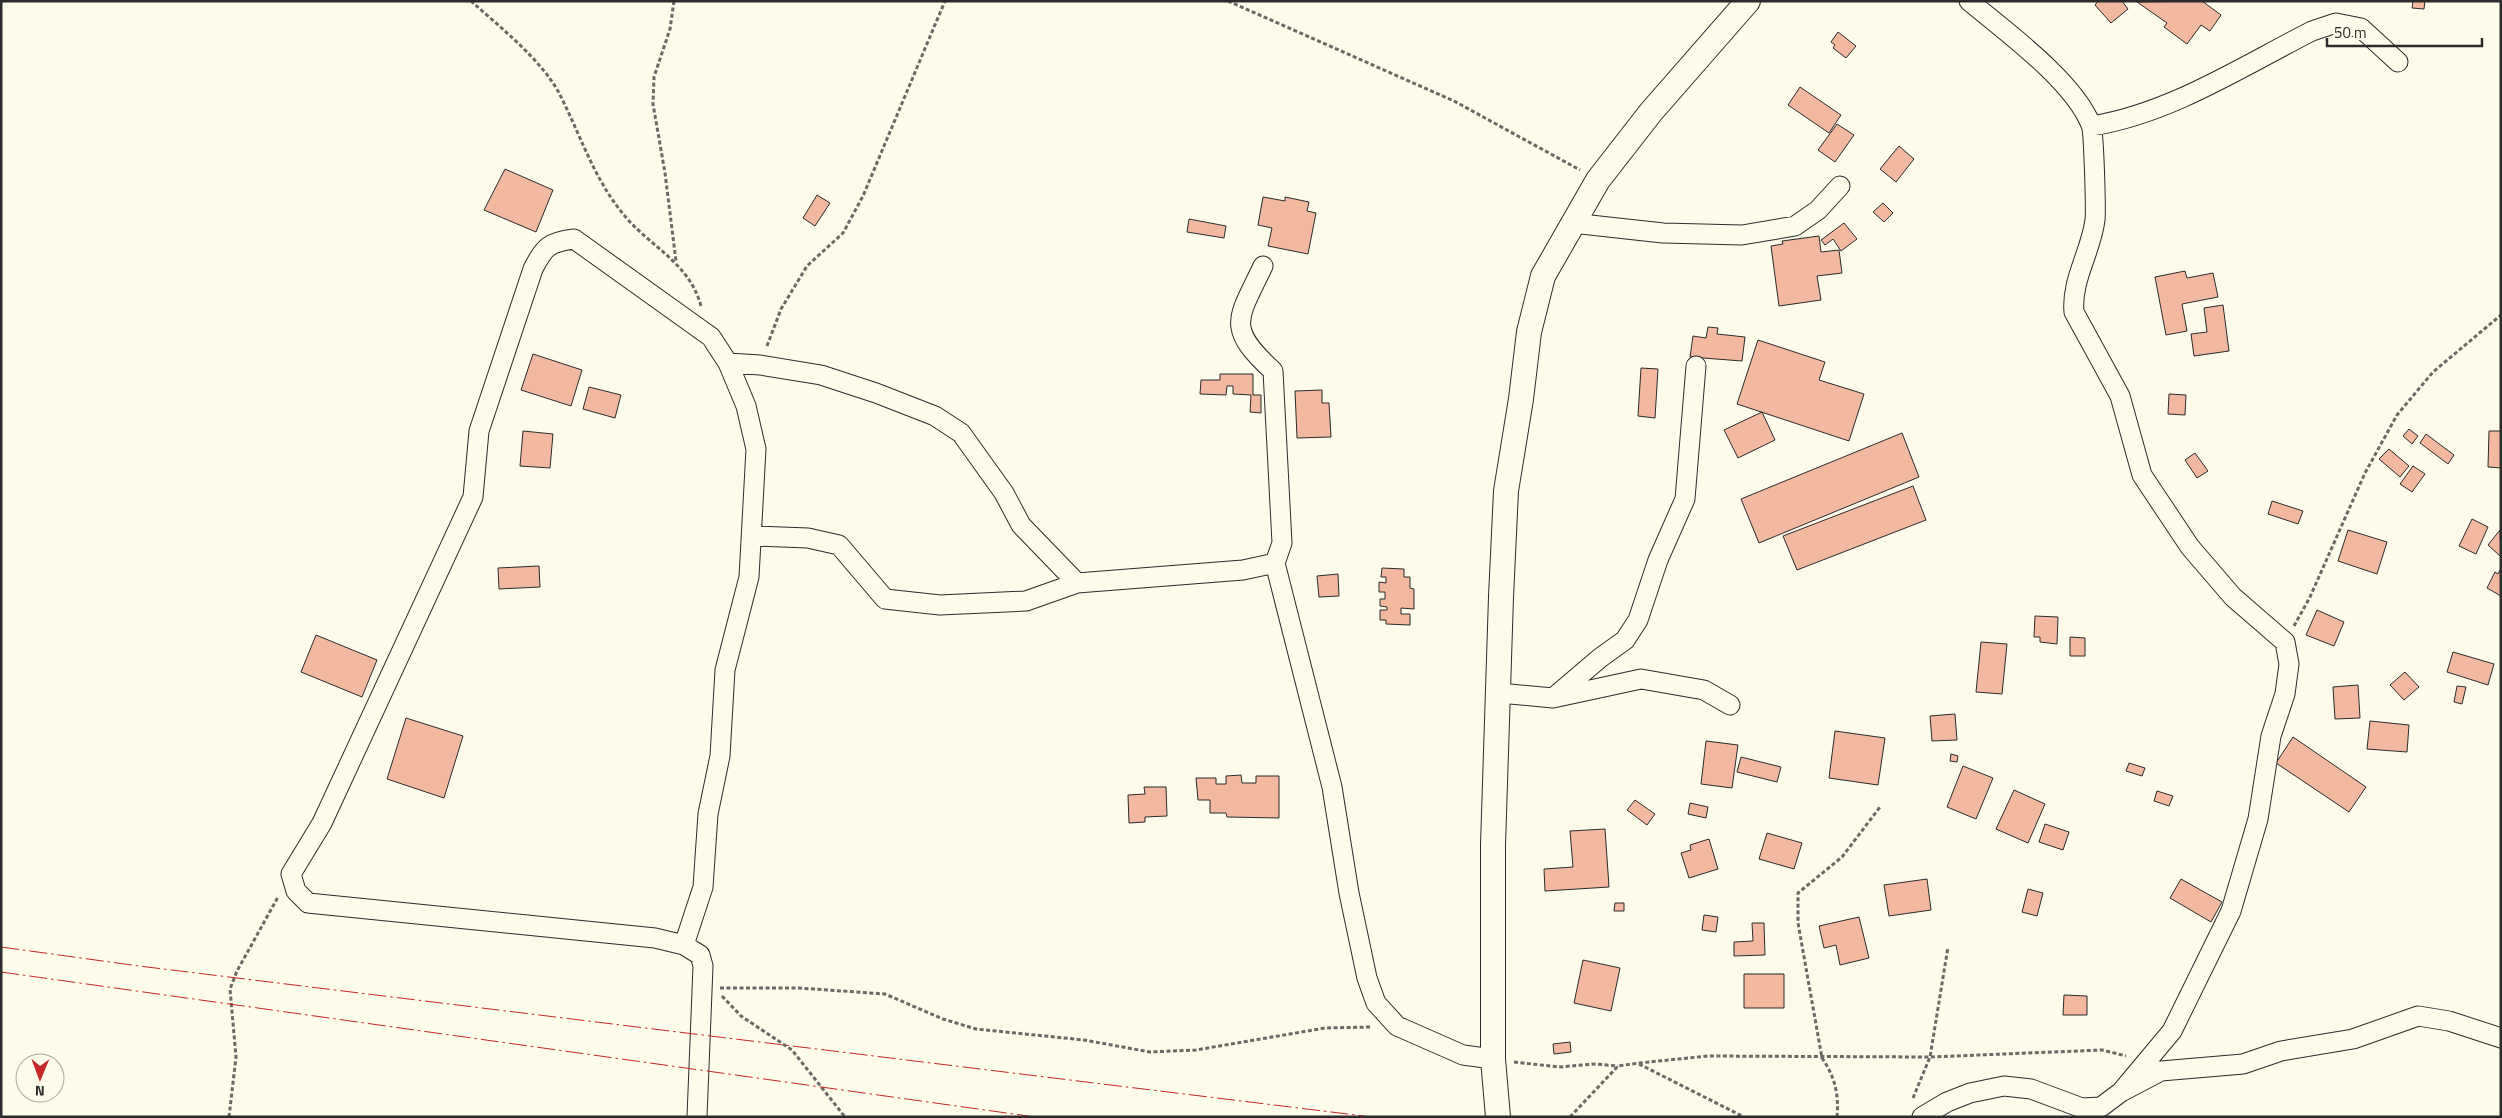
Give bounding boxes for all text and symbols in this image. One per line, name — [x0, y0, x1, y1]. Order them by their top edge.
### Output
scale bar — [2327, 15, 2482, 47]
text: 50 m — [2334, 21, 2367, 44]
north arrow — [15, 1053, 65, 1103]
text: N — [35, 1081, 45, 1102]

